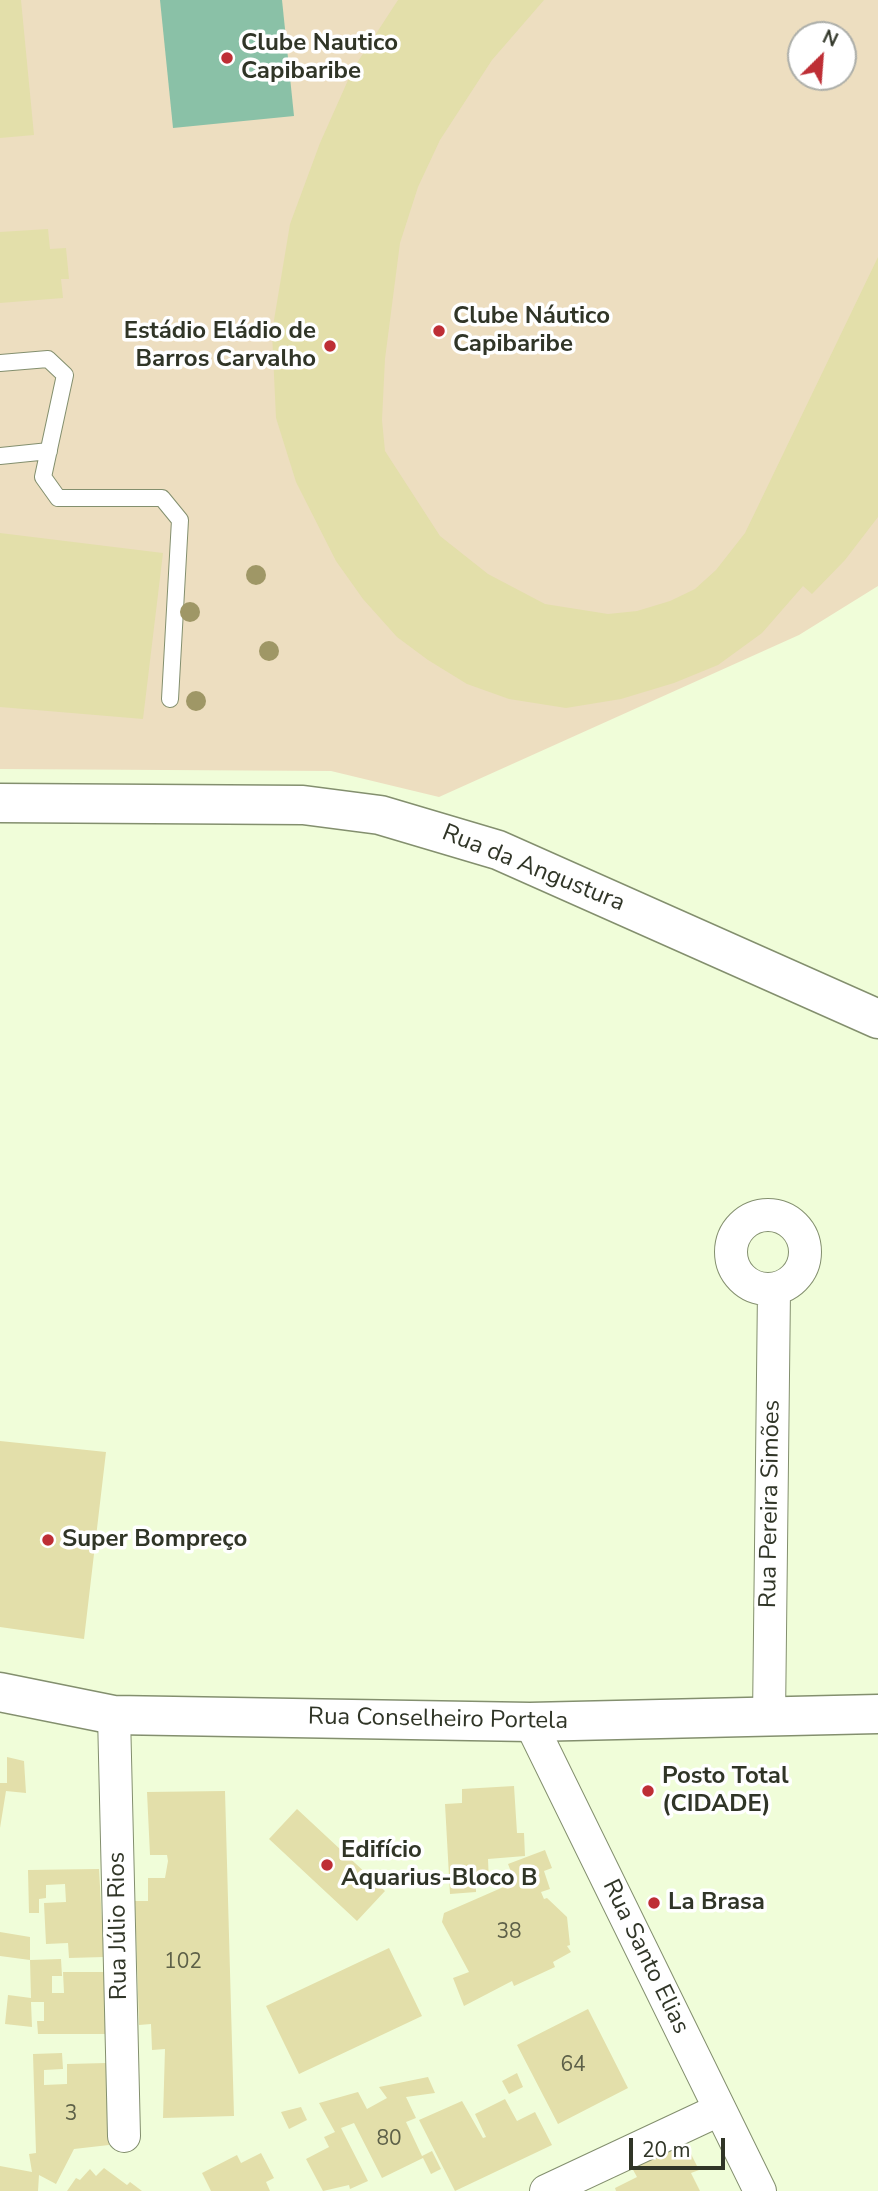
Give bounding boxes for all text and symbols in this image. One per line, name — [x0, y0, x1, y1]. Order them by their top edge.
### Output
north arrow — [787, 21, 857, 91]
text: N — [818, 24, 842, 54]
place label: Clube Nautico Capibaribe — [241, 30, 398, 86]
marker: Clube Nautico Capibaribe — [219, 50, 235, 66]
place label: Clube Náutico Capibaribe — [453, 303, 610, 359]
place label: Estádio Eládio de Barros Carvalho — [124, 318, 316, 374]
marker: Clube Náutico Capibaribe — [431, 323, 447, 339]
marker: Estádio Eládio de Barros Carvalho — [322, 338, 338, 354]
street label: Rua da Angustura — [437, 819, 629, 919]
street label: Rua Pereira Simões — [755, 1400, 787, 1608]
place label: Super Bompreço — [62, 1526, 247, 1554]
marker: Super Bompreço — [40, 1532, 56, 1548]
street label: Rua Conselheiro Portela — [308, 1703, 568, 1737]
place label: Posto Total (CIDADE) — [662, 1763, 789, 1819]
marker: Posto Total (CIDADE) — [640, 1783, 656, 1799]
place label: Edifício Aquarius-Bloco B — [341, 1837, 537, 1893]
street label: Rua Júlio Rios — [103, 1852, 135, 2000]
marker: Edifício Aquarius-Bloco B — [319, 1857, 335, 1873]
street label: Rua Santo Elias — [595, 1875, 695, 2039]
place label: La Brasa — [668, 1889, 765, 1917]
marker: La Brasa — [646, 1895, 662, 1911]
house number: 38 — [496, 1920, 522, 1946]
house number: 102 — [164, 1950, 202, 1976]
house number: 64 — [560, 2053, 586, 2079]
house number: 3 — [65, 2102, 77, 2128]
scale bar — [633, 2124, 729, 2168]
house number: 80 — [376, 2127, 402, 2153]
text: 20 m — [642, 2136, 691, 2164]

